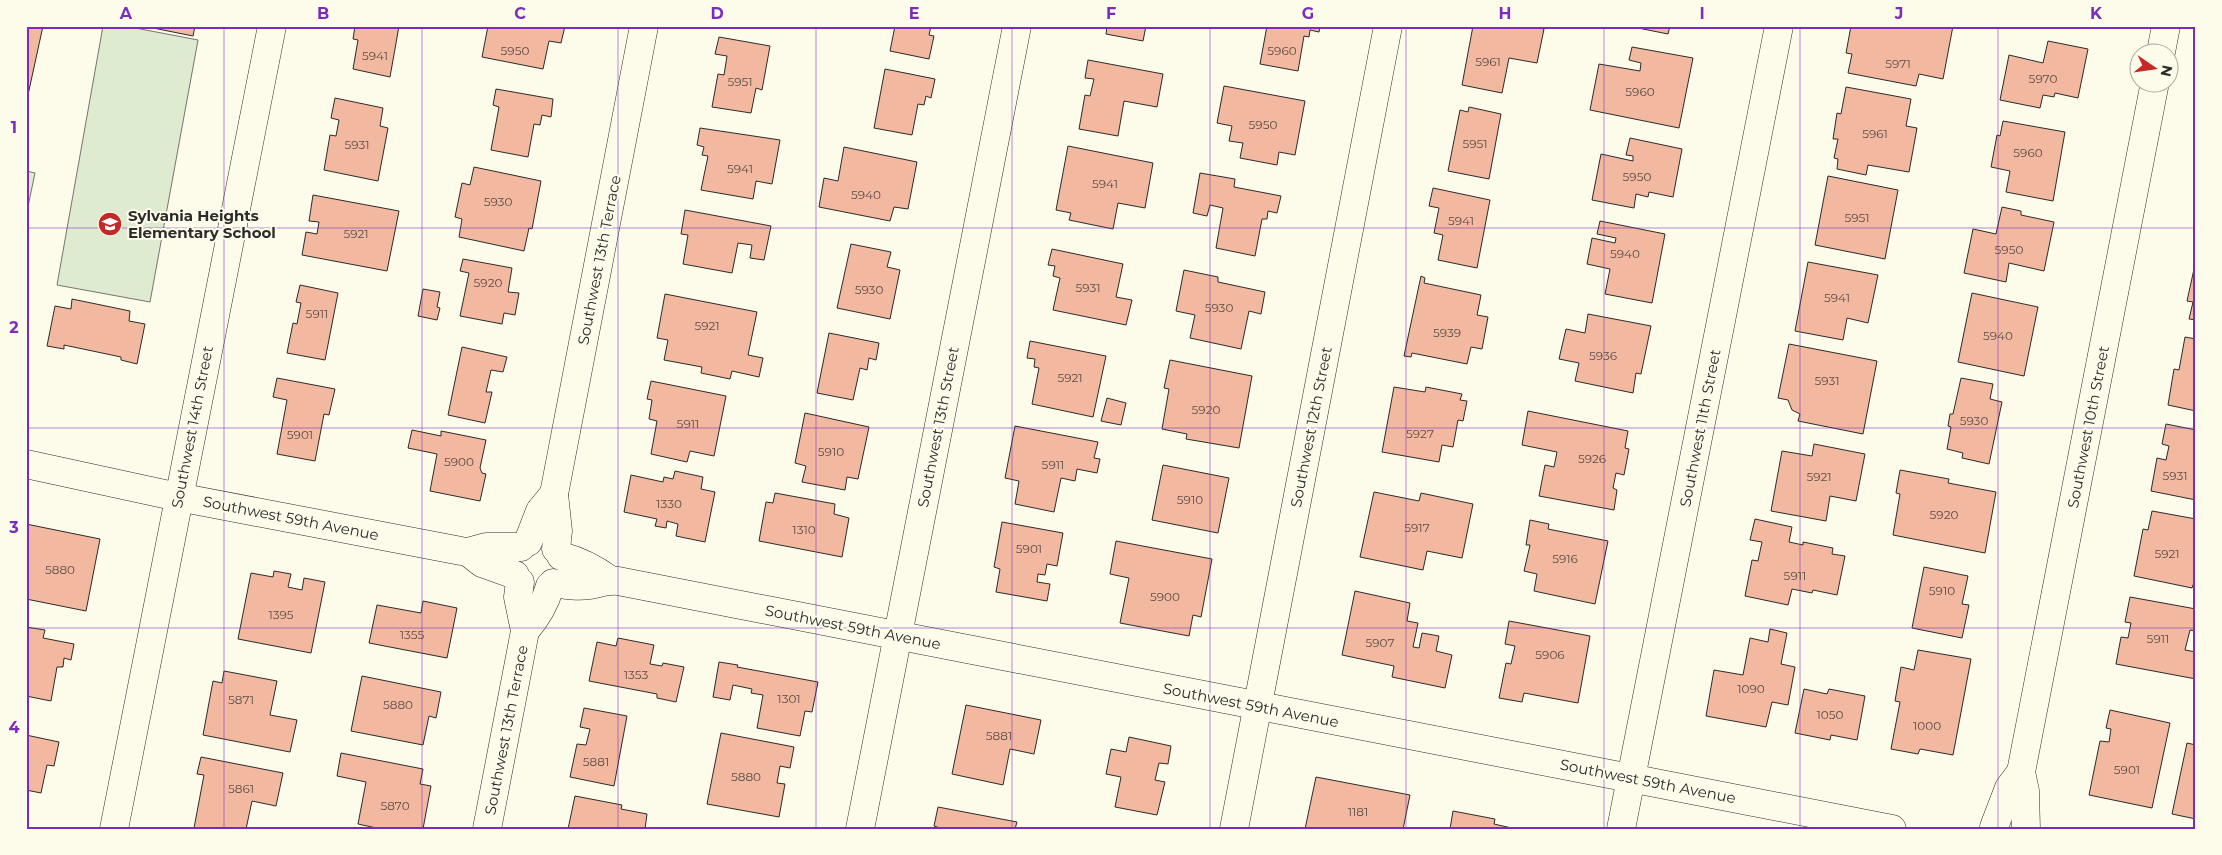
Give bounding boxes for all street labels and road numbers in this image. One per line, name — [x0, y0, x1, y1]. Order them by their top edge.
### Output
street label: Southwest 13th Terrace — [573, 173, 625, 347]
street label: Southwest 14th Street — [167, 344, 217, 510]
street label: Southwest 10th Street — [2063, 344, 2113, 510]
street label: Southwest 13th Street — [913, 345, 963, 509]
street label: Southwest 12th Street — [1286, 345, 1336, 509]
street label: Southwest 11th Street — [1675, 347, 1725, 509]
street label: Southwest 59th Avenue — [201, 492, 381, 544]
street label: Southwest 59th Avenue — [763, 601, 943, 653]
street label: Southwest 13th Terrace — [480, 643, 532, 817]
street label: Southwest 59th Avenue — [1161, 679, 1341, 731]
street label: Southwest 59th Avenue — [1558, 755, 1738, 807]

